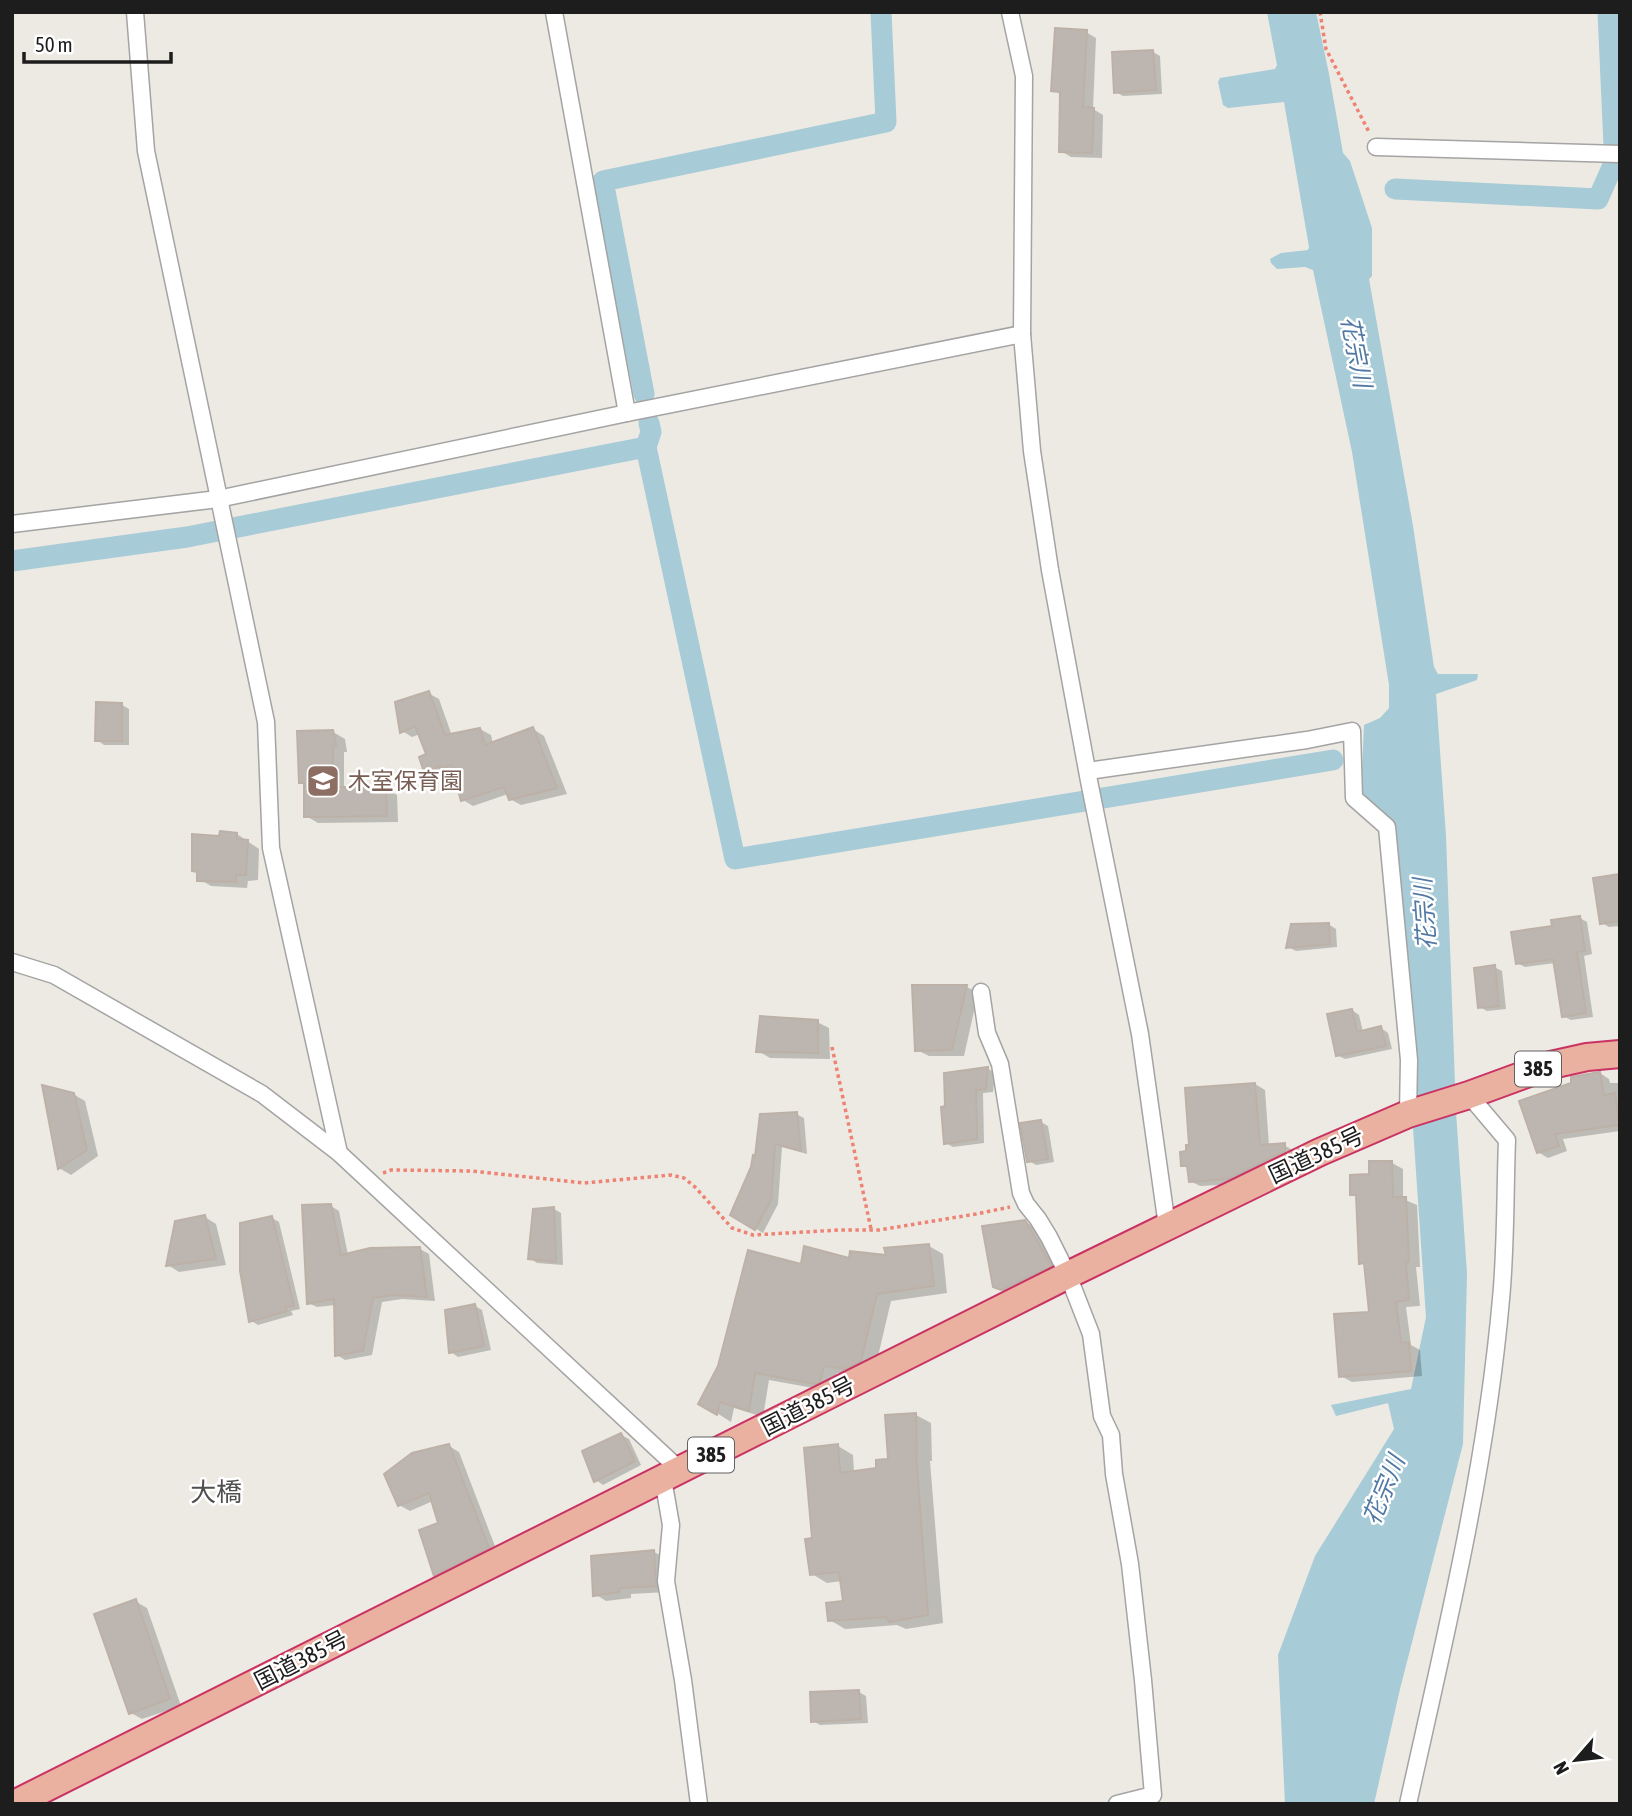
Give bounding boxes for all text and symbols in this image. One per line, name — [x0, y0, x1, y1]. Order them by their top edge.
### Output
scale bar — [24, 21, 172, 65]
text: 50 m — [35, 32, 73, 56]
water label: 花宗川 — [1336, 314, 1377, 393]
school or university icon: 木室保育園 — [304, 762, 342, 800]
place label: 木室保育園 — [348, 768, 463, 794]
water label: 花宗川 — [1408, 874, 1440, 951]
road number: 385 — [1515, 1052, 1561, 1086]
street label: 国道385号 — [1265, 1122, 1367, 1188]
street label: 国道385号 — [757, 1371, 859, 1441]
road number: 385 — [688, 1438, 734, 1472]
water label: 花宗川 — [1358, 1449, 1411, 1528]
district label: 大橋 — [190, 1477, 242, 1507]
street label: 国道385号 — [250, 1625, 352, 1695]
north arrow — [1541, 1725, 1611, 1795]
text: N — [1549, 1758, 1573, 1778]

